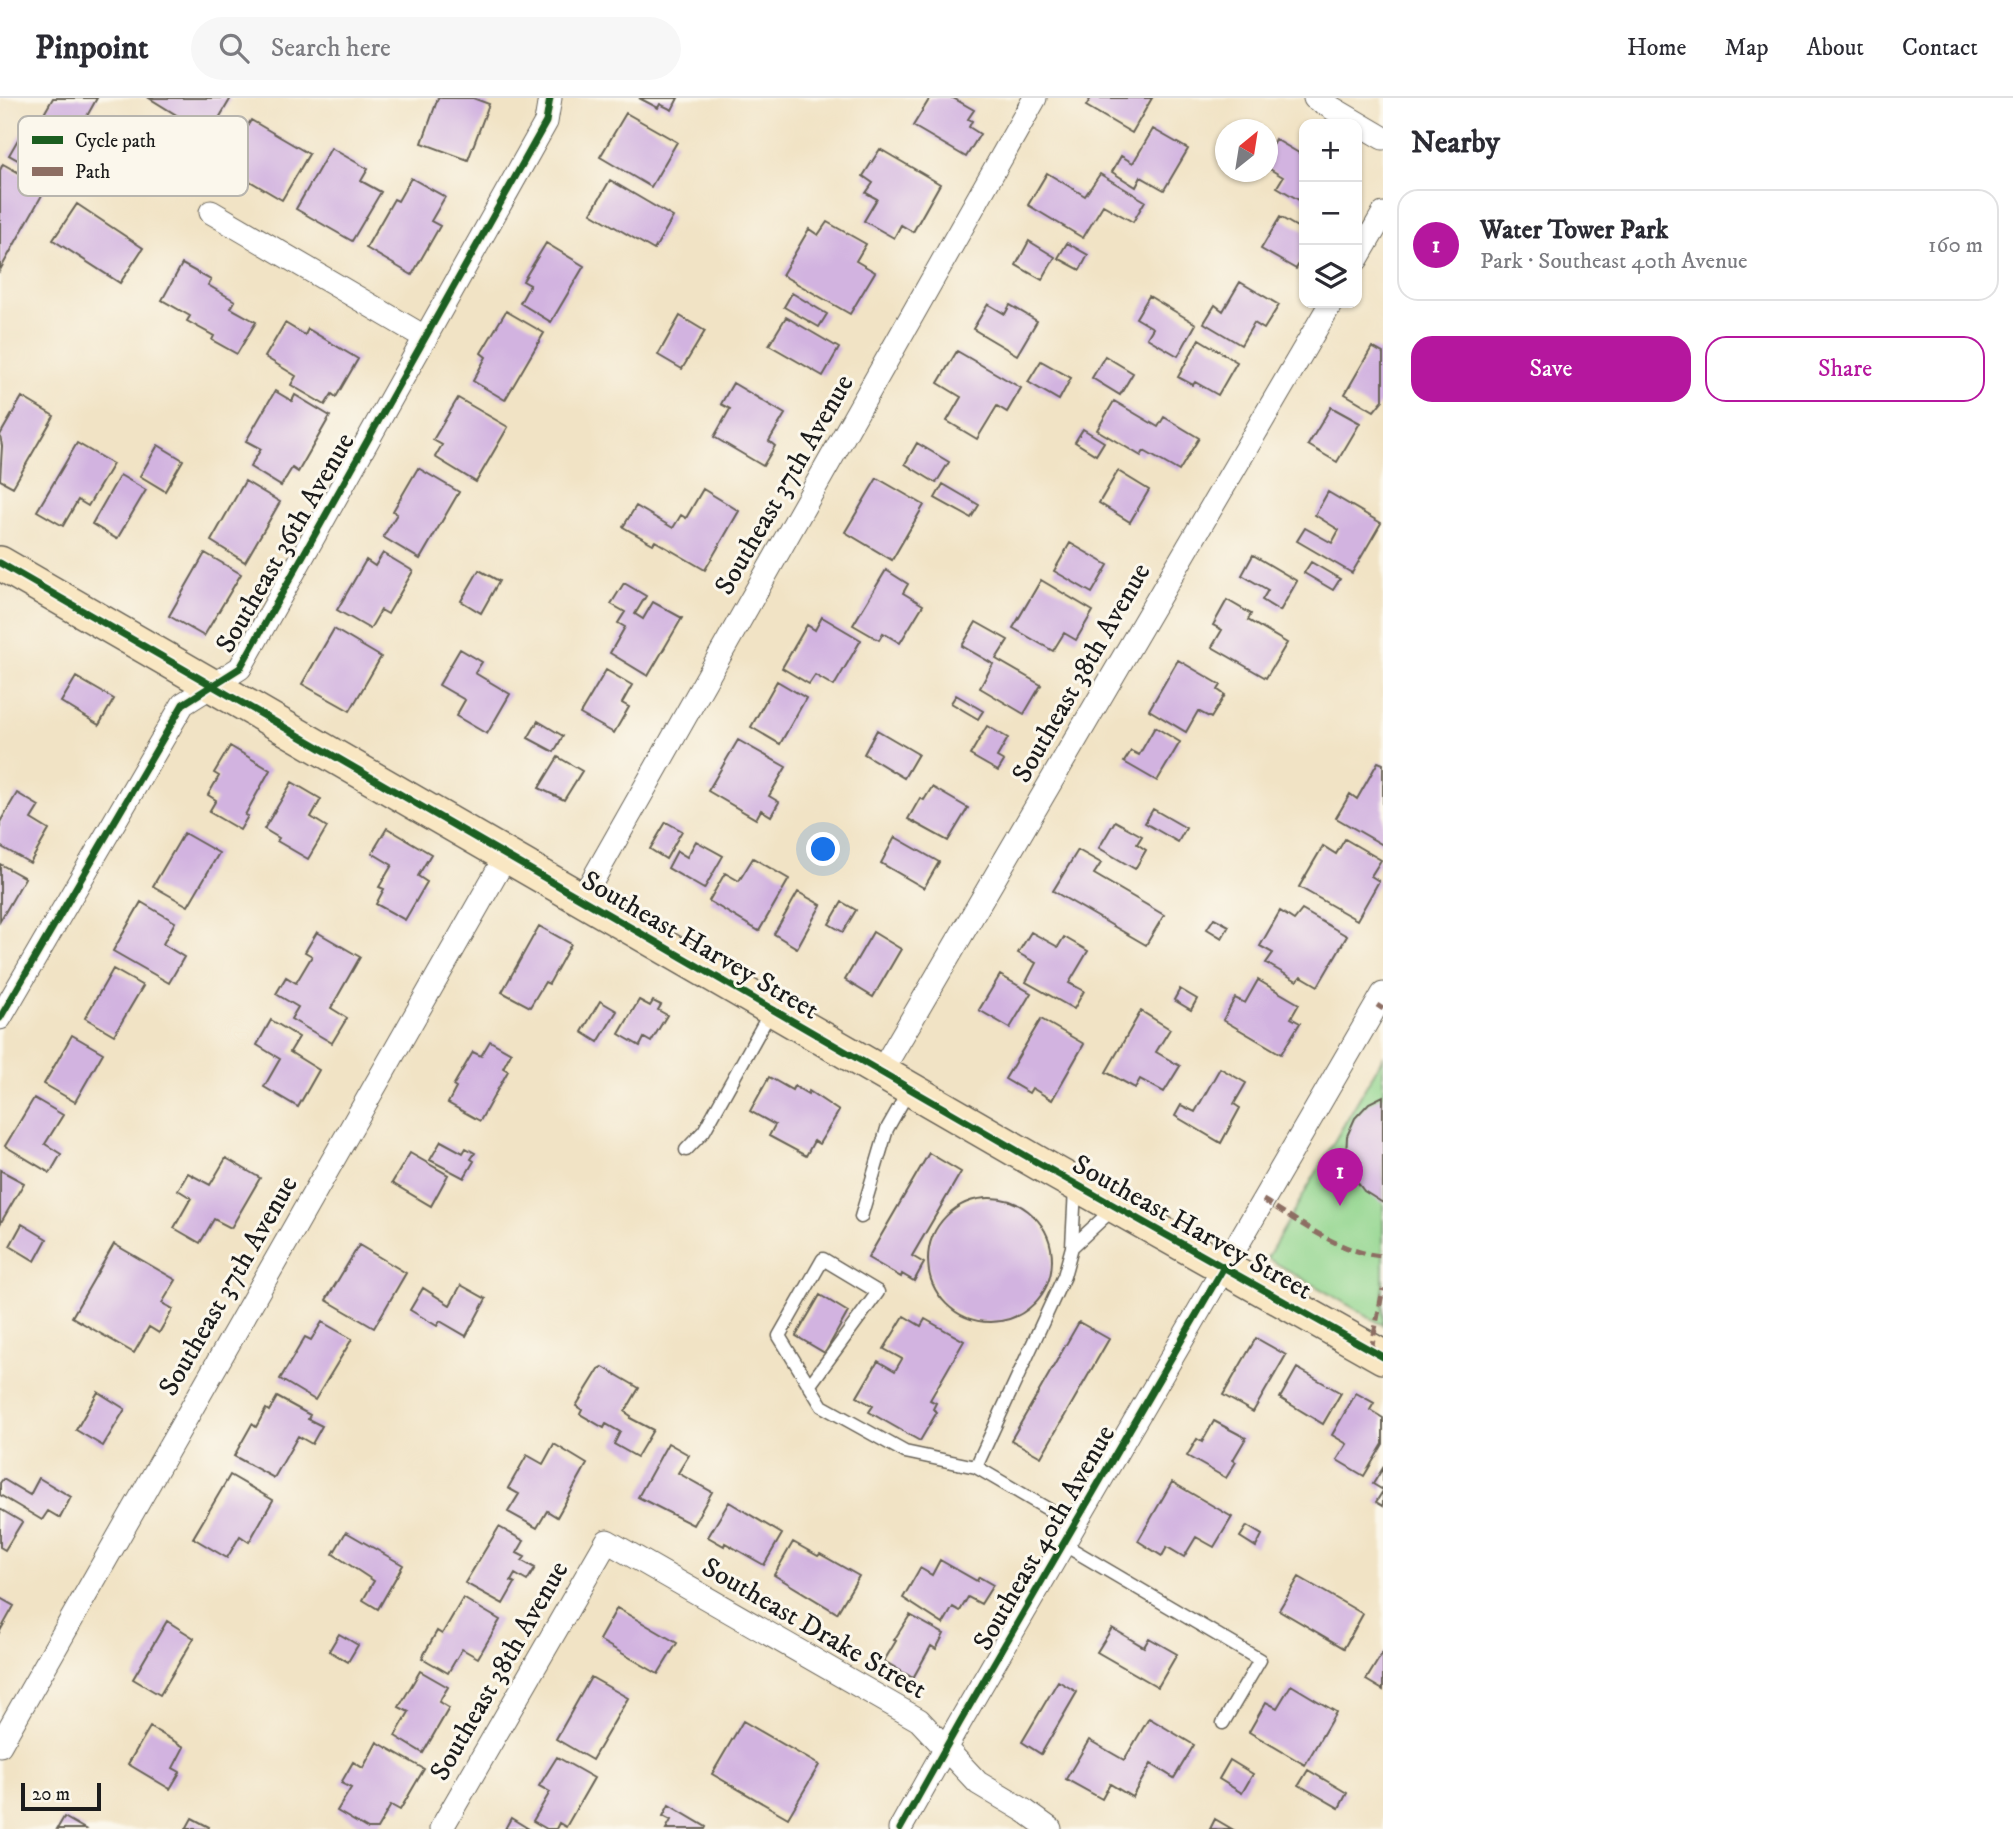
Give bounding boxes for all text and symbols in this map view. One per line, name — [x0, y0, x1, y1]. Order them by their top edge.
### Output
search box — [191, 17, 681, 80]
text: Pinpoint — [35, 28, 149, 69]
icon: search — [215, 29, 253, 67]
text: Search here — [271, 32, 391, 65]
text: Home — [1627, 33, 1686, 63]
text: Map — [1724, 33, 1769, 63]
text: About — [1807, 33, 1864, 63]
text: Contact — [1902, 33, 1978, 63]
legend — [18, 116, 248, 196]
north arrow — [1215, 119, 1278, 182]
map controls — [1299, 119, 1362, 308]
button: + — [1299, 119, 1362, 182]
text: Nearby — [1411, 125, 1500, 162]
text: Cycle path — [75, 130, 156, 153]
text: Path — [75, 161, 110, 184]
button: − — [1299, 182, 1362, 245]
text: Water Tower Park — [1480, 214, 1668, 247]
text: 1 — [1432, 231, 1440, 260]
text: 160 m — [1928, 231, 1983, 260]
button: layers — [1299, 245, 1362, 308]
text: Park · Southeast 40th Avenue — [1480, 247, 1748, 276]
button: Save — [1411, 336, 1691, 402]
button: Share — [1705, 336, 1985, 402]
street label: Southeast 37th Avenue — [707, 368, 862, 601]
street label: Southeast 36th Avenue — [208, 426, 363, 659]
street label: Southeast 38th Avenue — [1004, 557, 1158, 789]
your location — [806, 832, 840, 866]
street label: Southeast Harvey Street — [575, 863, 825, 1028]
street label: Southeast Harvey Street — [1066, 1147, 1318, 1308]
pin: 1 — [1317, 1148, 1363, 1206]
street label: Southeast 37th Avenue — [151, 1169, 306, 1402]
street label: Southeast 40th Avenue — [965, 1419, 1123, 1657]
street label: Southeast Drake Street — [696, 1550, 933, 1707]
street label: Southeast 38th Avenue — [422, 1555, 576, 1787]
scale bar — [21, 1780, 102, 1812]
text: 20 m — [32, 1783, 70, 1806]

